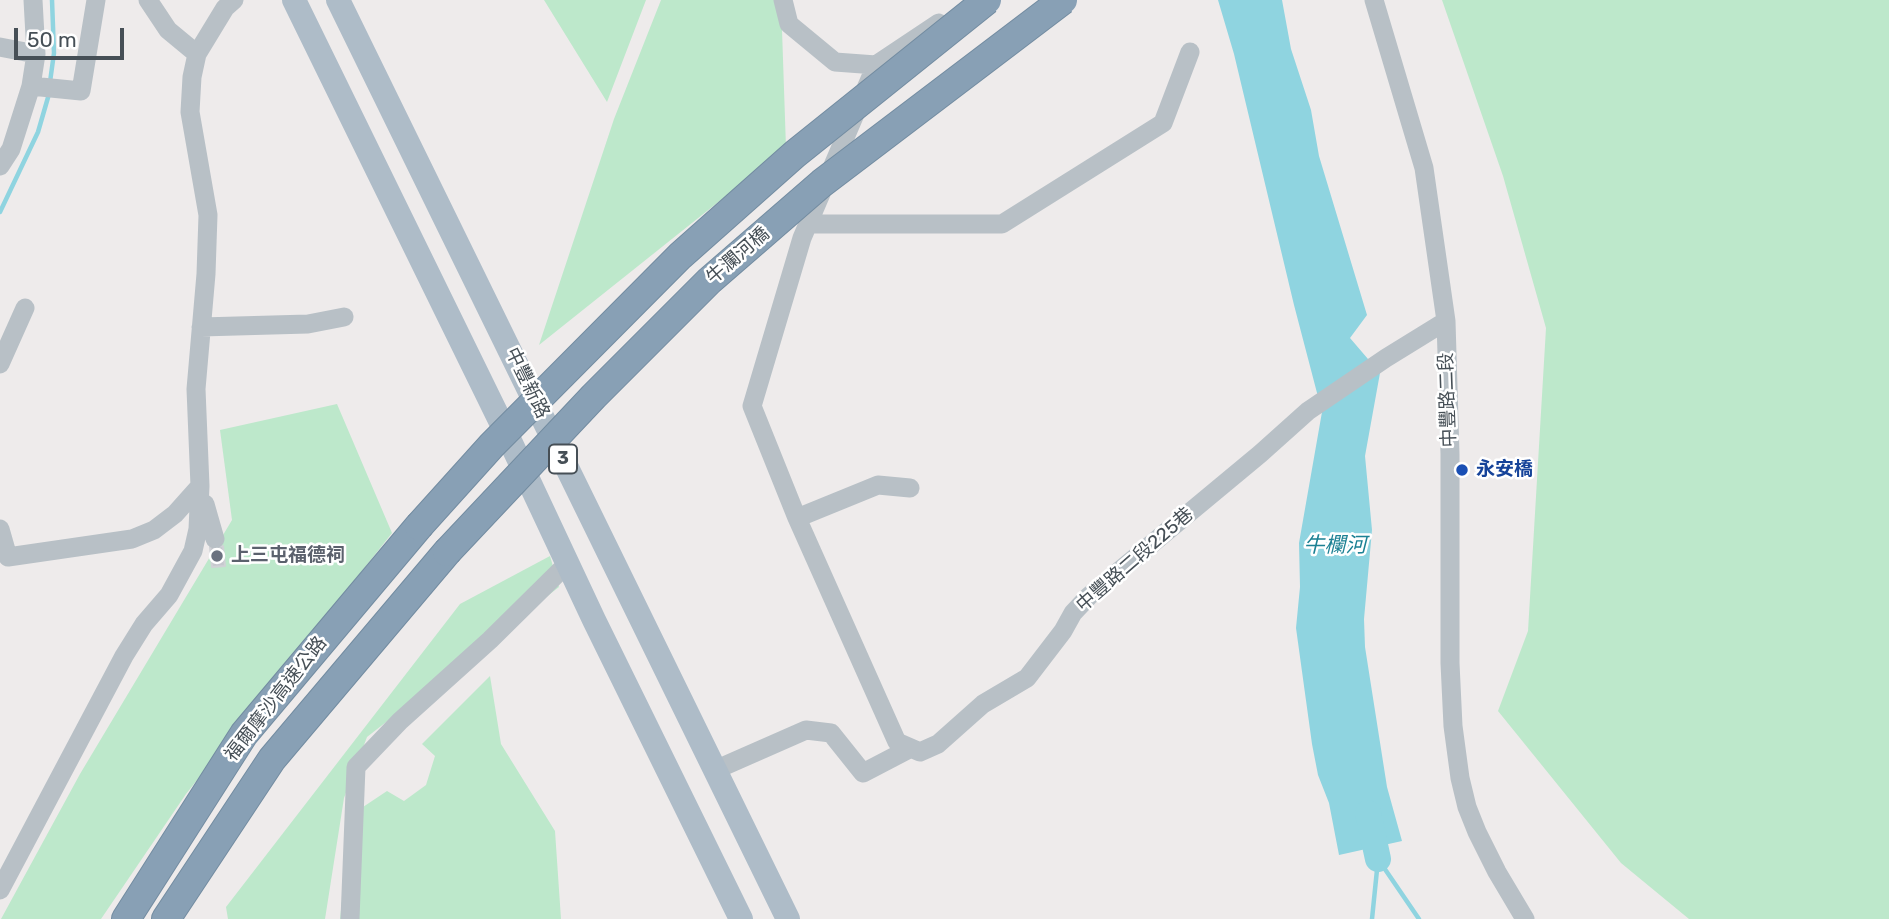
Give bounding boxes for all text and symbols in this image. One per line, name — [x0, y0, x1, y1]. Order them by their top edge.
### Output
scale bar — [18, 14, 128, 58]
text: 50 m — [27, 27, 77, 52]
street label: 牛瀾河橋 — [702, 222, 774, 290]
street label: 中豐新路 — [500, 344, 554, 422]
street label: 中豐路二段 — [1435, 352, 1461, 448]
road number: 3 — [549, 444, 577, 474]
place label: 永安橋 — [1476, 459, 1533, 481]
marker: 永安橋 — [1454, 462, 1470, 478]
street label: 中豐路二段225巷 — [1072, 503, 1198, 617]
water label: 牛欄河 — [1304, 533, 1366, 559]
place label: 上三屯福德祠 — [231, 545, 345, 567]
marker: 上三屯福德祠 — [209, 548, 225, 564]
street label: 福爾摩沙高速公路 — [220, 632, 332, 766]

